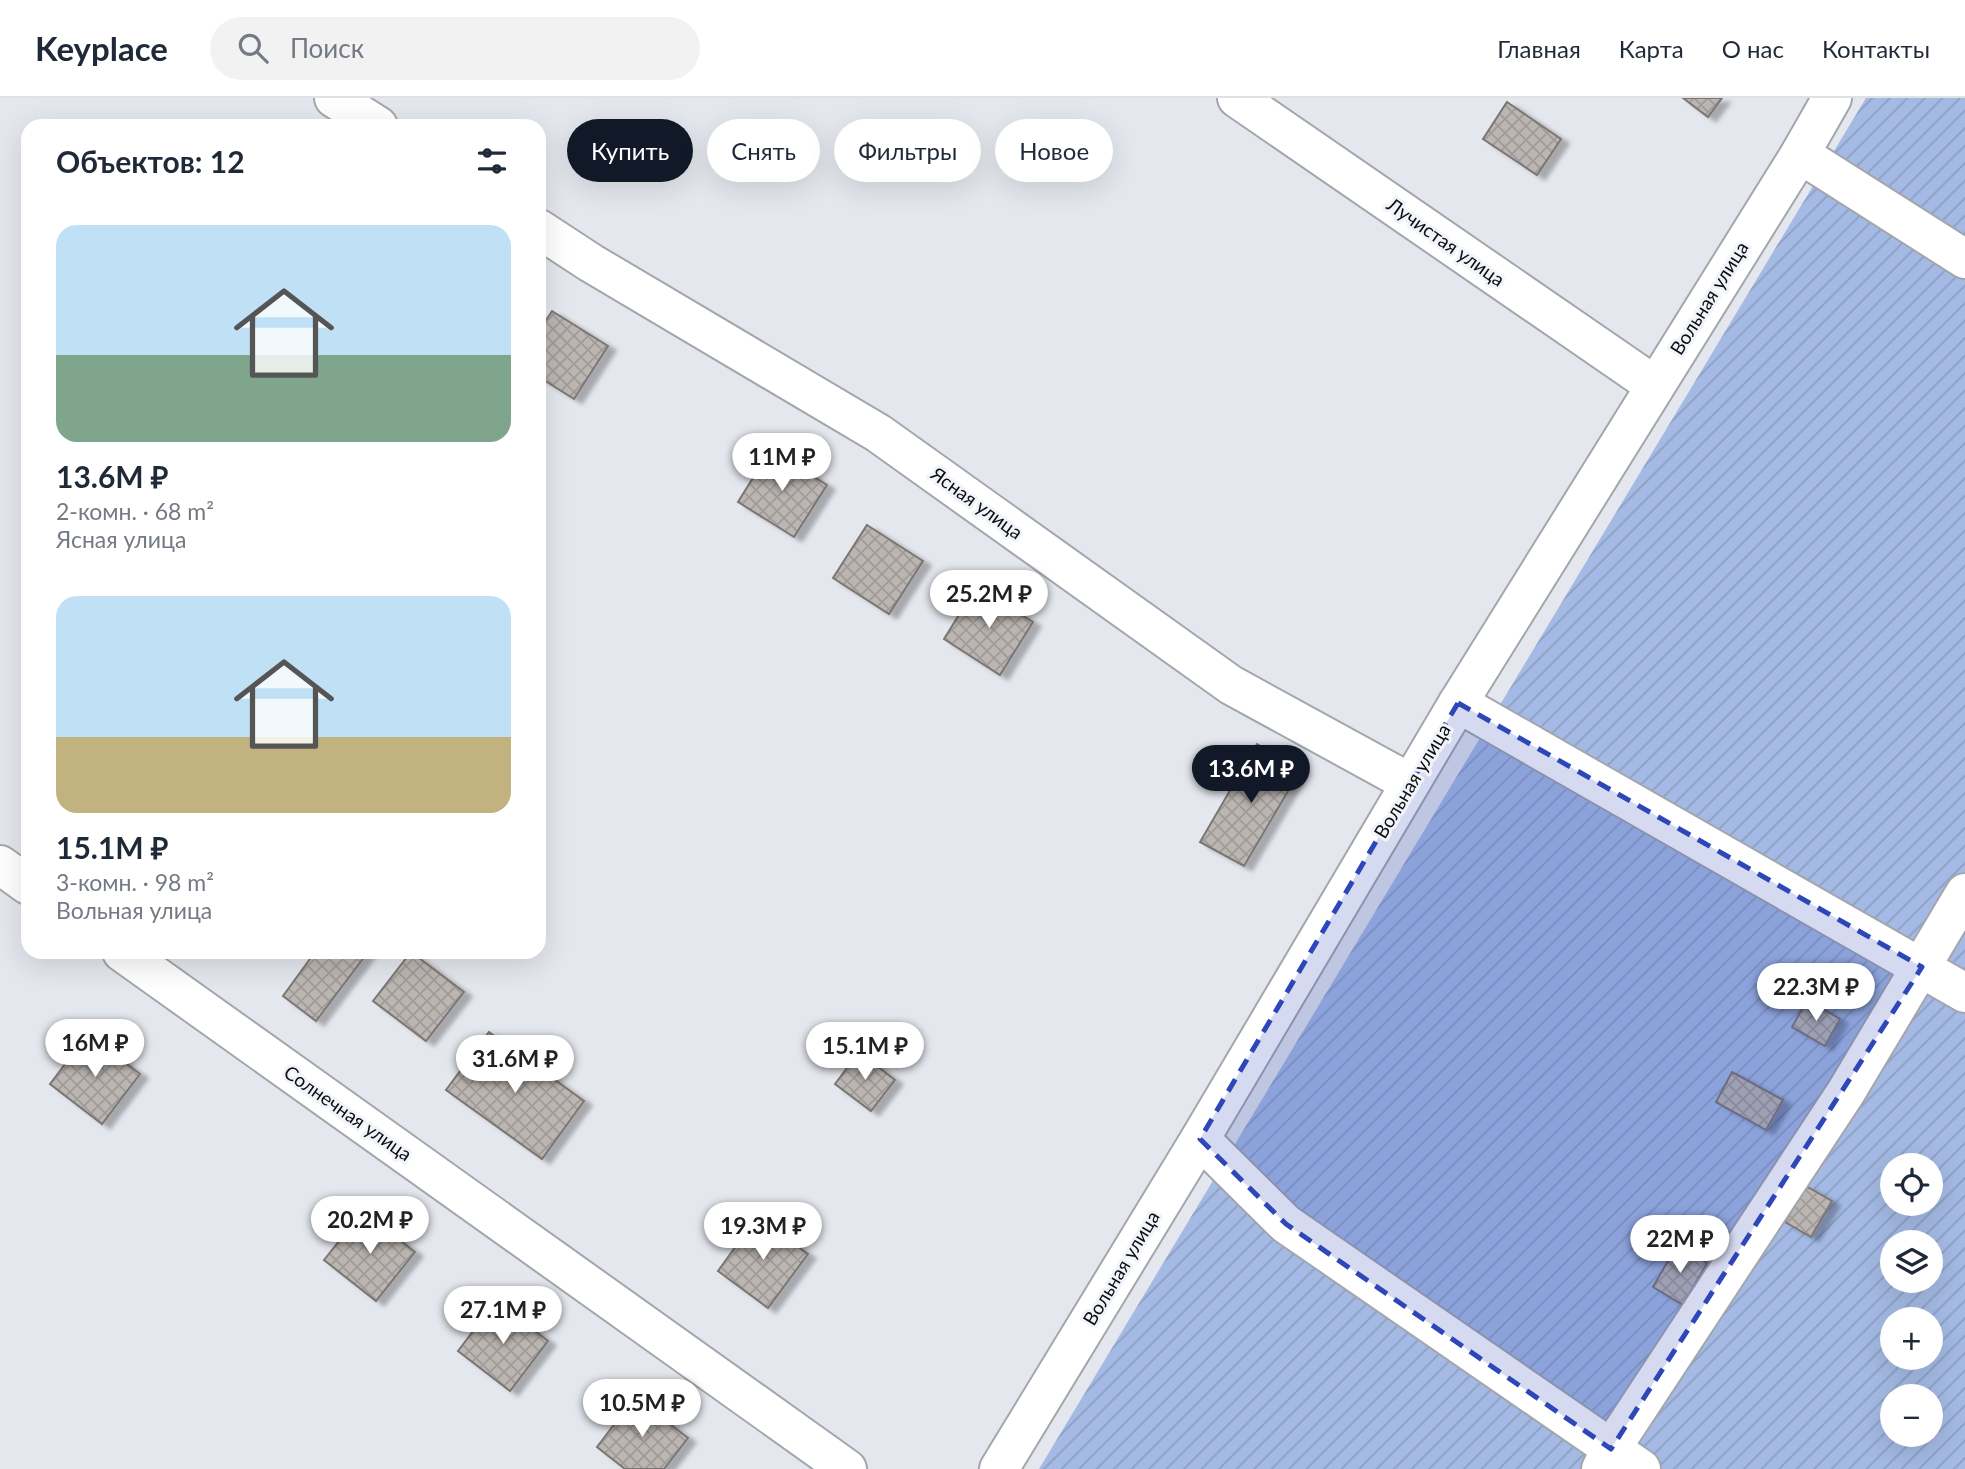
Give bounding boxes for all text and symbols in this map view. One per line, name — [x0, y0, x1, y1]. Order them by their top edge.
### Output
search box — [210, 17, 700, 80]
text: Keyplace — [35, 28, 168, 68]
icon: search — [234, 29, 272, 67]
text: Поиск — [290, 32, 364, 64]
text: Главная — [1497, 34, 1581, 63]
text: Карта — [1619, 34, 1684, 63]
text: О нас — [1722, 34, 1784, 63]
text: Контакты — [1822, 34, 1930, 63]
chip: Купить — [567, 119, 693, 182]
chip: Снять — [707, 119, 820, 182]
chip: Фильтры — [834, 119, 981, 182]
chip: Новое — [995, 119, 1113, 182]
icon: filters — [473, 142, 511, 180]
text: Объектов: 12 — [56, 143, 245, 179]
street label: Лучистая улица — [1382, 192, 1510, 291]
street label: Вольная улица — [1665, 237, 1753, 359]
icon: home — [221, 270, 347, 396]
pin: 11M ₽ — [733, 434, 831, 493]
text: 11M ₽ — [748, 442, 816, 470]
text: 13.6M ₽ — [56, 458, 168, 494]
street label: Ясная улица — [926, 461, 1028, 544]
text: 2-комн. · 68 m² — [56, 497, 214, 525]
text: Ясная улица — [56, 525, 186, 553]
pin: 25.2M ₽ — [924, 570, 1054, 630]
text: 25.2M ₽ — [946, 579, 1032, 607]
icon: home — [221, 641, 347, 767]
street label: Вольная улица — [1368, 719, 1455, 842]
pin: 13.6M ₽ — [1186, 746, 1316, 805]
text: 13.6M ₽ — [1208, 754, 1294, 782]
text: 15.1M ₽ — [56, 829, 168, 865]
text: 3-комн. · 98 m² — [56, 868, 214, 896]
text: Вольная улица — [56, 896, 212, 924]
pin: 22.3M ₽ — [1751, 964, 1881, 1023]
text: 22.3M ₽ — [1773, 972, 1859, 1000]
pin: 16M ₽ — [46, 1020, 144, 1079]
pin: 15.1M ₽ — [800, 1023, 930, 1082]
text: 16M ₽ — [61, 1028, 129, 1056]
text: 15.1M ₽ — [822, 1031, 908, 1059]
pin: 31.6M ₽ — [450, 1035, 580, 1095]
text: 31.6M ₽ — [472, 1044, 558, 1072]
street label: Солнечная улица — [280, 1060, 417, 1165]
map controls — [1880, 1153, 1943, 1447]
button: locate — [1880, 1153, 1943, 1216]
pin: 20.2M ₽ — [305, 1196, 435, 1256]
pin: 19.3M ₽ — [698, 1202, 828, 1262]
text: 20.2M ₽ — [327, 1205, 413, 1233]
street label: Вольная улица — [1077, 1206, 1164, 1329]
text: 19.3M ₽ — [720, 1211, 806, 1239]
pin: 22M ₽ — [1631, 1216, 1729, 1275]
text: 22M ₽ — [1646, 1224, 1714, 1252]
button: layers — [1880, 1230, 1943, 1293]
pin: 27.1M ₽ — [438, 1286, 568, 1346]
text: 27.1M ₽ — [460, 1295, 546, 1323]
button: + — [1880, 1307, 1943, 1370]
pin: 10.5M ₽ — [577, 1380, 707, 1439]
button: − — [1880, 1384, 1943, 1447]
text: 10.5M ₽ — [599, 1388, 685, 1416]

